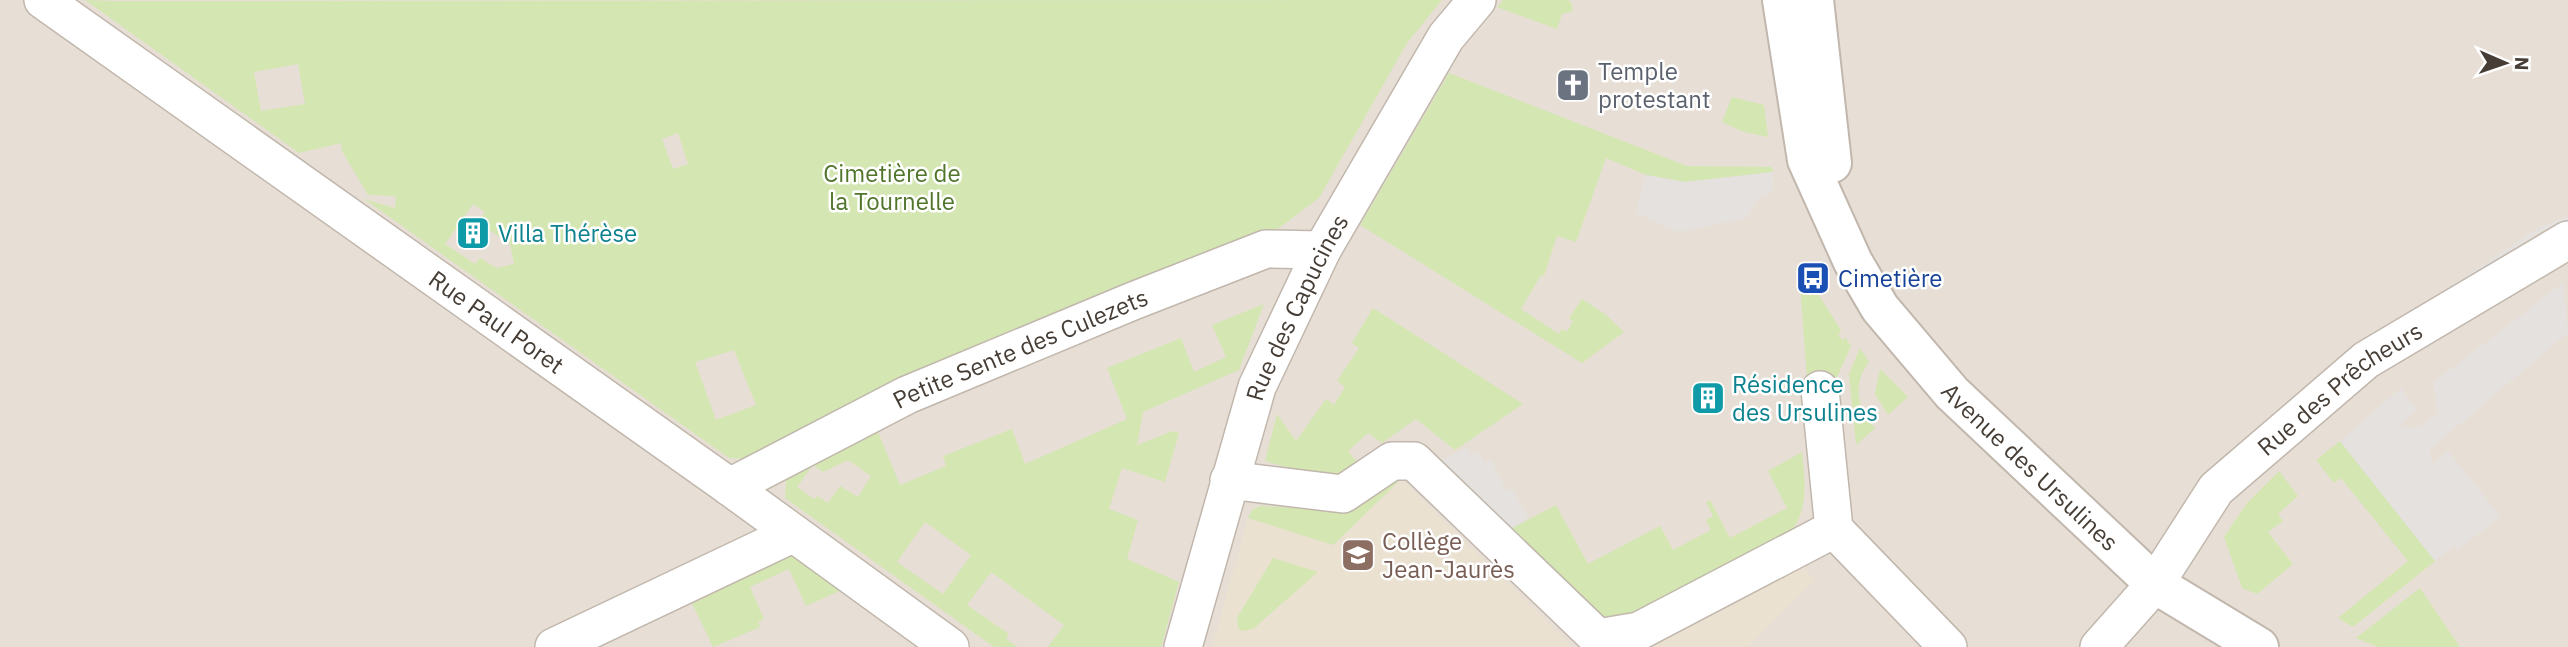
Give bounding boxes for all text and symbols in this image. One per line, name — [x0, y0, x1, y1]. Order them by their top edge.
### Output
north arrow — [2470, 28, 2540, 98]
place label: Temple protestant — [1598, 55, 1710, 115]
text: N — [2510, 56, 2534, 71]
church icon: Temple protestant — [1554, 66, 1592, 104]
park label: Cimetière de la Tournelle — [823, 157, 961, 217]
street label: Rue des Capucines — [1238, 208, 1356, 404]
building icon: Villa Thérèse — [454, 214, 492, 252]
place label: Villa Thérèse — [498, 217, 637, 249]
bus stop icon: Cimetière — [1794, 259, 1832, 297]
place label: Cimetière — [1838, 262, 1943, 294]
street label: Rue Paul Poret — [423, 263, 571, 380]
street label: Petite Sente des Culezets — [887, 281, 1152, 416]
street label: Rue des Prêcheurs — [2250, 314, 2428, 463]
place label: Résidence des Ursulines — [1732, 368, 1878, 428]
street label: Avenue des Ursulines — [1934, 376, 2126, 558]
building icon: Résidence des Ursulines — [1689, 379, 1727, 417]
place label: Collège Jean-Jaurès — [1382, 525, 1515, 585]
school or university icon: Collège Jean-Jaurès — [1339, 536, 1377, 574]

